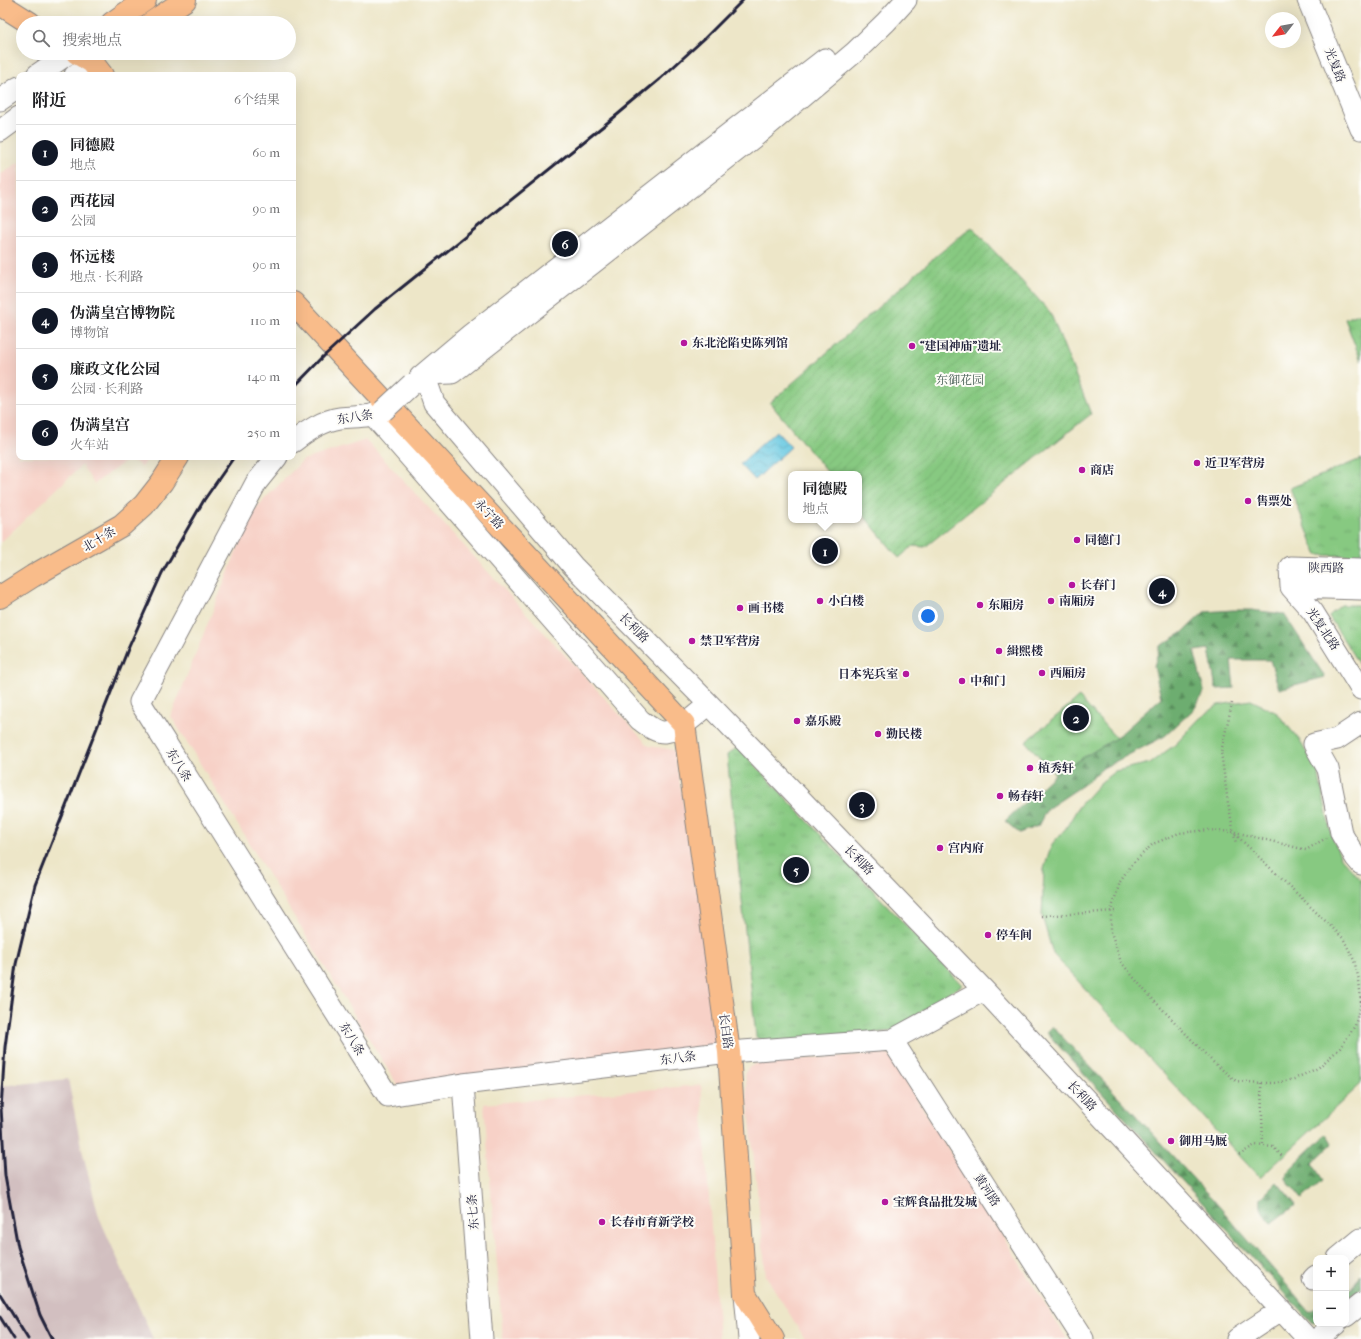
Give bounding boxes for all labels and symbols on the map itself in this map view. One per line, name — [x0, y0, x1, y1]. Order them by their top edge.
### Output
north arrow — [1265, 12, 1301, 48]
street label: 光复路 — [1322, 46, 1348, 84]
pin: 6 — [552, 229, 578, 259]
place label: 东北沦陷史陈列馆 — [692, 336, 788, 350]
marker: 东北沦陷史陈列馆 — [679, 338, 689, 348]
place label: “建国神庙”遗址 — [920, 339, 1001, 353]
marker: “建国神庙”遗址 — [907, 341, 917, 351]
park label: 东御花园 — [936, 373, 984, 387]
street label: 东八条 — [336, 407, 374, 427]
place label: 近卫军营房 — [1205, 456, 1265, 470]
marker: 近卫军营房 — [1192, 458, 1202, 468]
place label: 商店 — [1090, 463, 1114, 477]
marker: 商店 — [1077, 465, 1087, 475]
place label: 售票处 — [1256, 494, 1292, 508]
street label: 永宁路 — [472, 496, 506, 532]
marker: 售票处 — [1243, 496, 1253, 506]
street label: 北十条 — [80, 524, 118, 554]
place label: 同德门 — [1085, 533, 1121, 547]
marker: 同德门 — [1072, 535, 1082, 545]
pin: 1 — [812, 536, 838, 566]
street label: 陕西路 — [1308, 561, 1344, 575]
pin: 4 — [1149, 576, 1175, 606]
place label: 长春门 — [1080, 578, 1116, 592]
marker: 长春门 — [1067, 580, 1077, 590]
place label: 小白楼 — [828, 594, 864, 608]
place label: 南厢房 — [1059, 594, 1095, 608]
marker: 小白楼 — [815, 596, 825, 606]
marker: 南厢房 — [1046, 596, 1056, 606]
place label: 东厢房 — [988, 598, 1024, 612]
marker: 东厢房 — [975, 600, 985, 610]
place label: 画书楼 — [748, 601, 784, 615]
marker: 画书楼 — [735, 603, 745, 613]
street label: 光复北路 — [1304, 605, 1342, 653]
your location — [918, 606, 938, 626]
street label: 长利路 — [616, 610, 652, 646]
place label: 禁卫军营房 — [700, 634, 760, 648]
marker: 禁卫军营房 — [687, 636, 697, 646]
place label: 緝熙楼 — [1007, 644, 1043, 658]
marker: 緝熙楼 — [994, 646, 1004, 656]
place label: 西厢房 — [1050, 666, 1086, 680]
place label: 日本宪兵室 — [838, 667, 898, 681]
marker: 西厢房 — [1037, 668, 1047, 678]
marker: 日本宪兵室 — [901, 669, 911, 679]
place label: 中和门 — [970, 674, 1006, 688]
marker: 中和门 — [957, 676, 967, 686]
pin: 2 — [1063, 703, 1089, 733]
place label: 嘉乐殿 — [805, 714, 842, 728]
marker: 嘉乐殿 — [792, 716, 802, 726]
place label: 勤民楼 — [886, 727, 922, 741]
marker: 勤民楼 — [873, 729, 883, 739]
street label: 东八条 — [164, 746, 194, 784]
place label: 植秀轩 — [1038, 761, 1074, 775]
marker: 植秀轩 — [1025, 763, 1035, 773]
place label: 畅春轩 — [1008, 789, 1044, 803]
pin: 3 — [849, 790, 875, 820]
marker: 畅春轩 — [995, 791, 1005, 801]
place label: 宫内府 — [948, 841, 984, 855]
street label: 长利路 — [841, 842, 877, 878]
marker: 宫内府 — [935, 843, 945, 853]
pin: 5 — [783, 855, 809, 885]
place label: 停车间 — [996, 928, 1032, 942]
marker: 停车间 — [983, 930, 993, 940]
street label: 长白路 — [717, 1012, 735, 1050]
street label: 东八条 — [337, 1020, 367, 1058]
street label: 东八条 — [659, 1049, 697, 1067]
street label: 长利路 — [1065, 1078, 1099, 1114]
place label: 御用马厩 — [1179, 1134, 1227, 1148]
marker: 御用马厩 — [1166, 1136, 1176, 1146]
street label: 黄河路 — [971, 1171, 1003, 1209]
street label: 东七条 — [465, 1194, 481, 1230]
place label: 宝辉食品批发城 — [893, 1195, 977, 1209]
marker: 宝辉食品批发城 — [880, 1197, 890, 1207]
place label: 长春市育新学校 — [610, 1215, 694, 1229]
marker: 长春市育新学校 — [597, 1217, 607, 1227]

